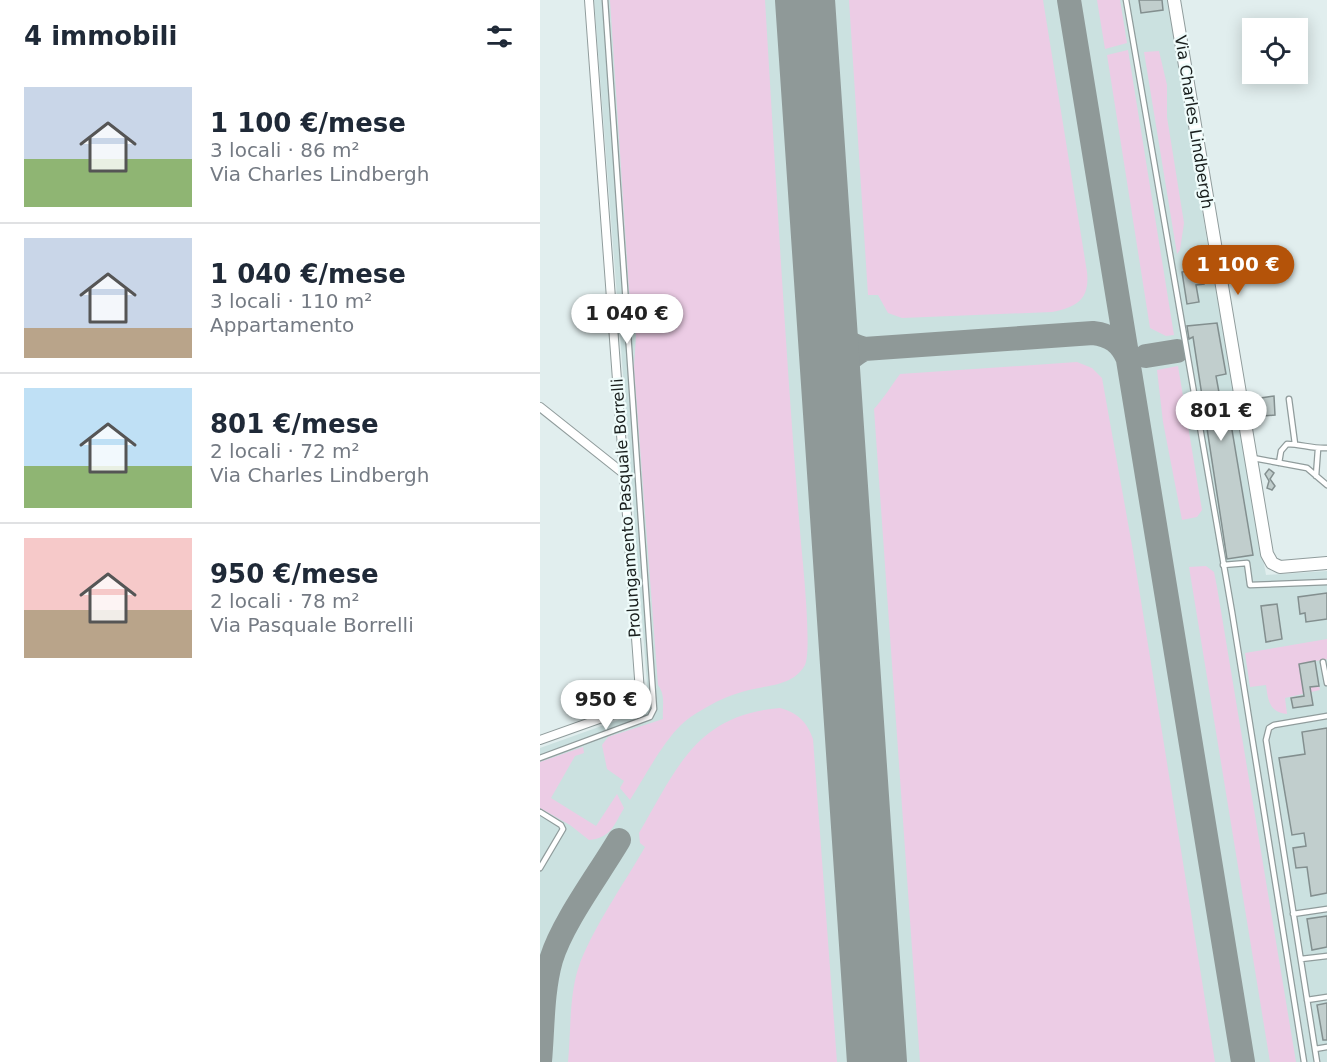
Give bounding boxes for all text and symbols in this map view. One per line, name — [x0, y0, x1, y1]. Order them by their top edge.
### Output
map controls — [1242, 18, 1308, 84]
button: locate — [1242, 18, 1308, 84]
icon: filters — [483, 20, 516, 53]
text: 4 immobili — [24, 21, 177, 51]
street label: Via Charles Lindbergh — [1171, 34, 1217, 210]
text: 1 100 €/mese — [210, 108, 406, 138]
icon: home — [72, 111, 144, 183]
text: 3 locali · 86 m² — [210, 138, 360, 162]
text: Via Charles Lindbergh — [210, 162, 429, 186]
pin: 1 100 € — [1183, 245, 1293, 296]
text: 1 100 € — [1196, 252, 1280, 276]
text: 1 040 €/mese — [210, 259, 406, 289]
icon: home — [72, 262, 144, 334]
text: 3 locali · 110 m² — [210, 289, 372, 313]
pin: 1 040 € — [572, 294, 682, 345]
text: 1 040 € — [585, 301, 669, 325]
text: Appartamento — [210, 313, 354, 337]
street label: Prolungamento Pasquale Borrelli — [607, 378, 645, 638]
pin: 801 € — [1179, 391, 1263, 442]
text: 801 € — [1190, 398, 1252, 422]
text: 801 €/mese — [210, 409, 379, 439]
icon: home — [72, 412, 144, 484]
text: 2 locali · 72 m² — [210, 439, 360, 463]
text: Via Charles Lindbergh — [210, 463, 429, 487]
text: 950 €/mese — [210, 559, 379, 589]
icon: home — [72, 562, 144, 634]
text: 2 locali · 78 m² — [210, 589, 360, 613]
text: Via Pasquale Borrelli — [210, 613, 414, 637]
pin: 950 € — [564, 680, 648, 731]
text: 950 € — [575, 687, 637, 711]

